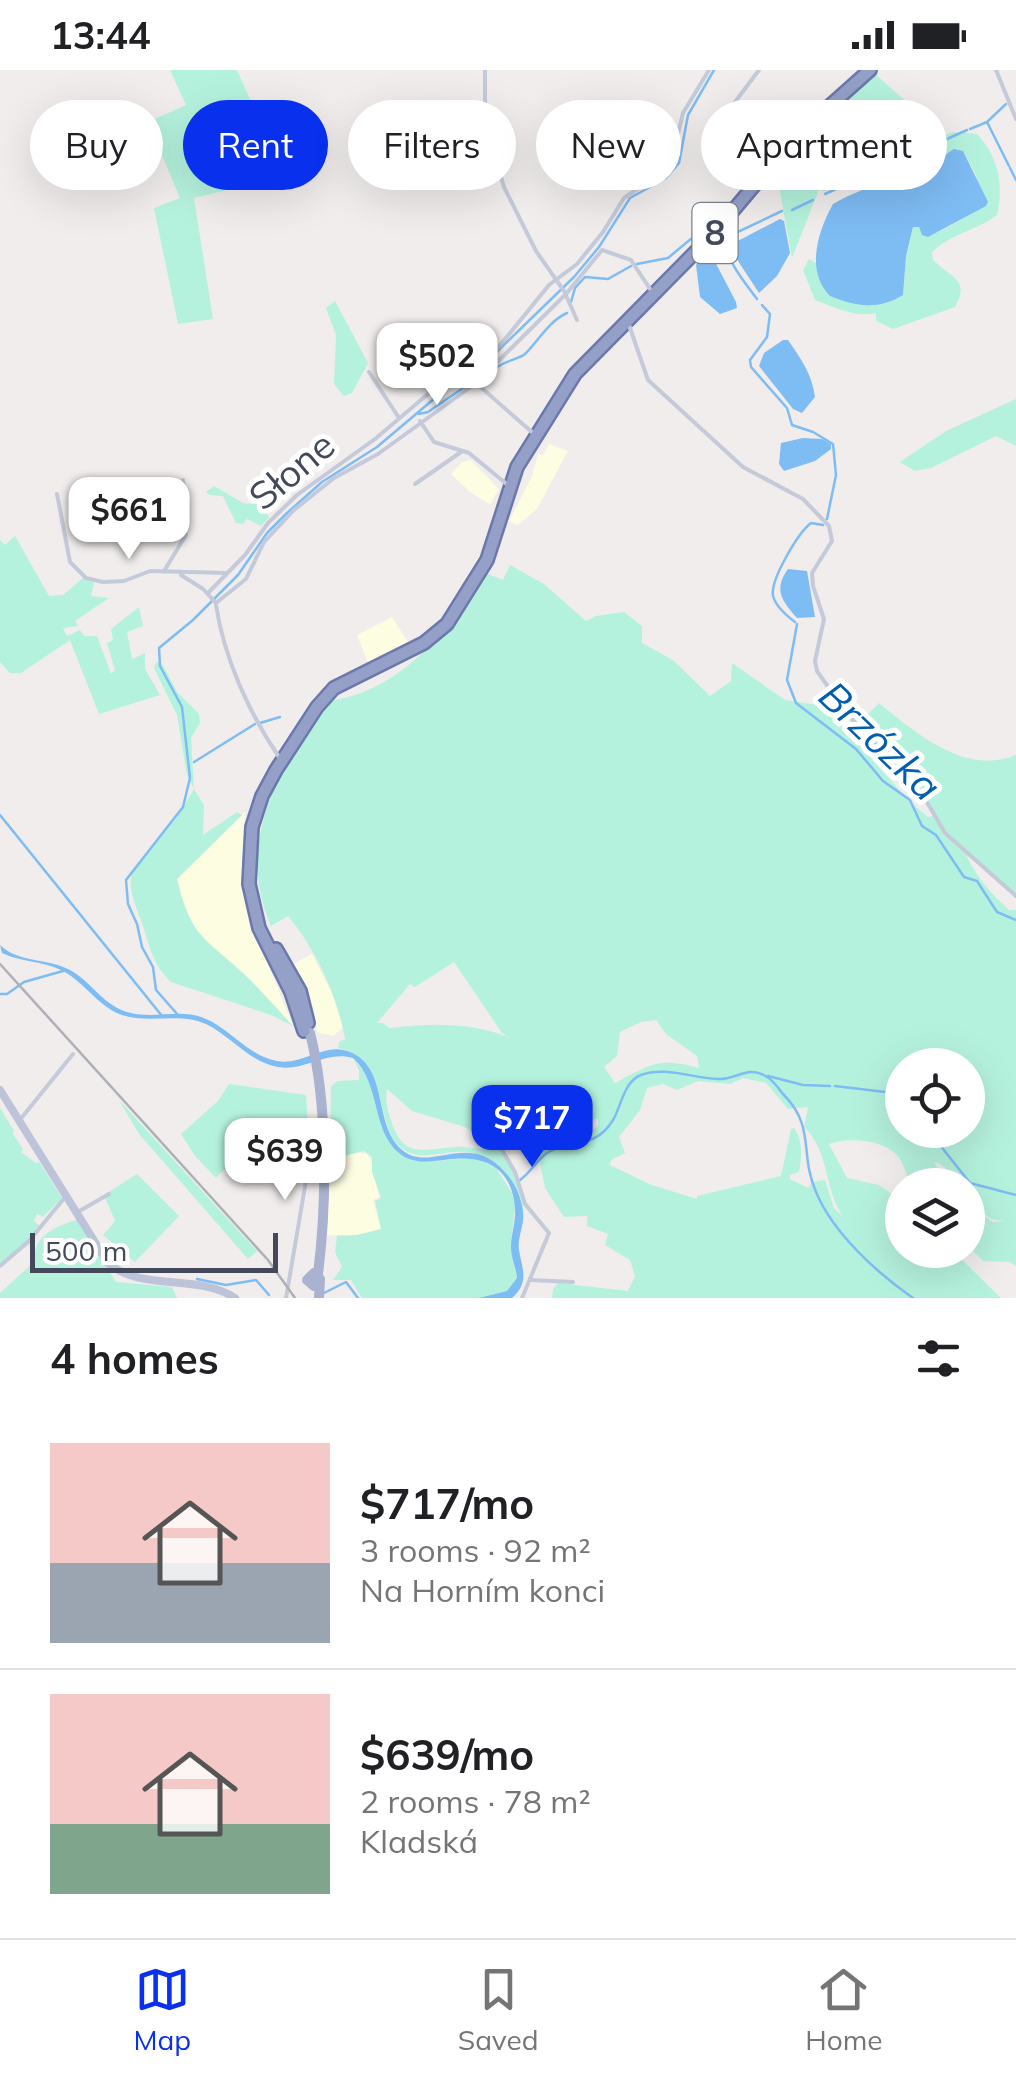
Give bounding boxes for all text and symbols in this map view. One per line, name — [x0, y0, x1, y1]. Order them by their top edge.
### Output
text: 13:44 — [50, 11, 151, 59]
chip: Buy — [30, 100, 163, 190]
chip: Rent — [183, 100, 328, 190]
chip: Filters — [348, 100, 516, 190]
chip: New — [536, 100, 681, 190]
chip: Apartment — [701, 100, 947, 190]
road number: 8 — [692, 203, 738, 263]
pin: $502 — [378, 323, 496, 408]
text: $502 — [399, 335, 475, 375]
street label: Słone — [239, 421, 344, 520]
pin: $661 — [70, 477, 188, 562]
text: $661 — [91, 489, 167, 529]
water label: Brzózka — [809, 670, 952, 810]
map controls — [885, 1048, 985, 1268]
button: locate — [885, 1048, 985, 1148]
pin: $717 — [473, 1085, 591, 1170]
text: $717 — [494, 1097, 570, 1137]
pin: $639 — [226, 1118, 344, 1203]
text: $639 — [247, 1130, 323, 1170]
button: layers — [885, 1168, 985, 1268]
scale bar — [30, 1228, 278, 1272]
text: 500 m — [45, 1233, 127, 1268]
icon: filters — [911, 1331, 966, 1386]
text: 4 homes — [50, 1332, 219, 1385]
text: $717/mo — [360, 1477, 534, 1530]
icon: home — [130, 1483, 250, 1603]
text: 3 rooms · 92 m² — [360, 1530, 591, 1570]
text: Na Horním konci — [360, 1570, 605, 1610]
text: $639/mo — [360, 1728, 534, 1781]
icon: home — [130, 1734, 250, 1854]
text: 2 rooms · 78 m² — [360, 1781, 591, 1821]
text: Kladská — [360, 1821, 478, 1861]
tab: Map — [133, 1962, 191, 2057]
tab: Saved — [458, 1962, 539, 2057]
tab: Home — [805, 1962, 883, 2057]

